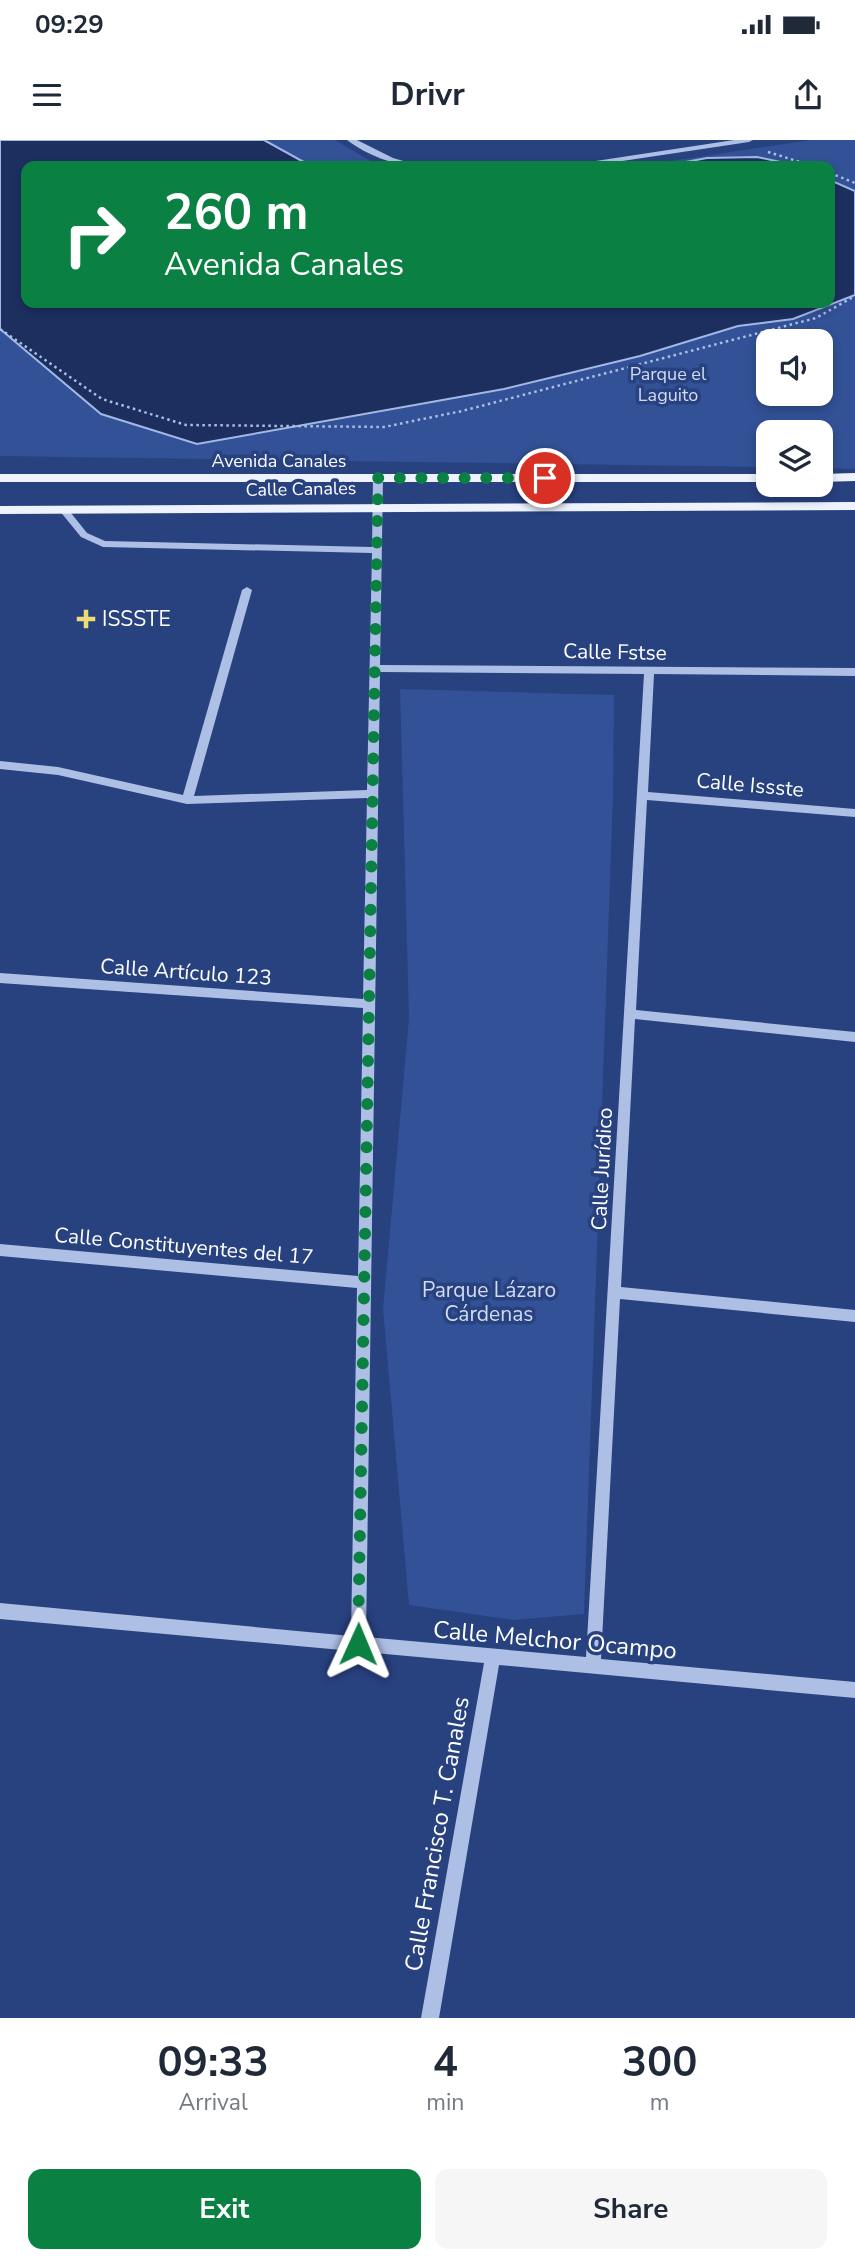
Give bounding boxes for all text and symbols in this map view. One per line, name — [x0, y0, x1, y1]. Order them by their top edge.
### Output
text: 09:29 — [35, 7, 104, 42]
text: Drivr — [390, 73, 465, 116]
icon: menu — [28, 76, 66, 114]
icon: share — [789, 76, 827, 114]
text: 260 m — [164, 179, 308, 246]
icon: right — [49, 189, 140, 280]
text: Avenida Canales — [164, 243, 404, 286]
map controls — [756, 329, 833, 497]
button: sound — [756, 329, 833, 406]
park label: Parque el Laguito — [630, 362, 707, 407]
button: layers — [756, 420, 833, 497]
pin — [515, 448, 575, 508]
street label: Avenida Canales — [211, 449, 347, 473]
icon: arrive — [526, 459, 564, 497]
street label: Calle Canales — [245, 476, 357, 502]
place label: ISSSTE — [102, 605, 171, 633]
marker: ISSSTE — [76, 609, 96, 629]
street label: Calle Fstse — [563, 637, 667, 667]
street label: Calle Issste — [695, 766, 805, 804]
street label: Calle Artículo 123 — [99, 952, 273, 992]
street label: Calle Jurídico — [585, 1107, 619, 1231]
street label: Calle Constituyentes del 17 — [53, 1221, 315, 1271]
park label: Parque Lázaro Cárdenas — [422, 1276, 556, 1328]
position arrow — [321, 1607, 395, 1681]
street label: Calle Melchor Ocampo — [432, 1613, 678, 1667]
street label: Calle Francisco T. Canales — [397, 1694, 477, 1974]
text: 09:33 — [158, 2034, 269, 2091]
text: 4 — [433, 2034, 458, 2091]
text: 300 — [622, 2034, 697, 2091]
text: Arrival — [179, 2087, 248, 2118]
text: min — [426, 2087, 464, 2118]
text: m — [650, 2087, 670, 2118]
button: Exit — [28, 2169, 421, 2249]
button: Share — [435, 2169, 827, 2249]

